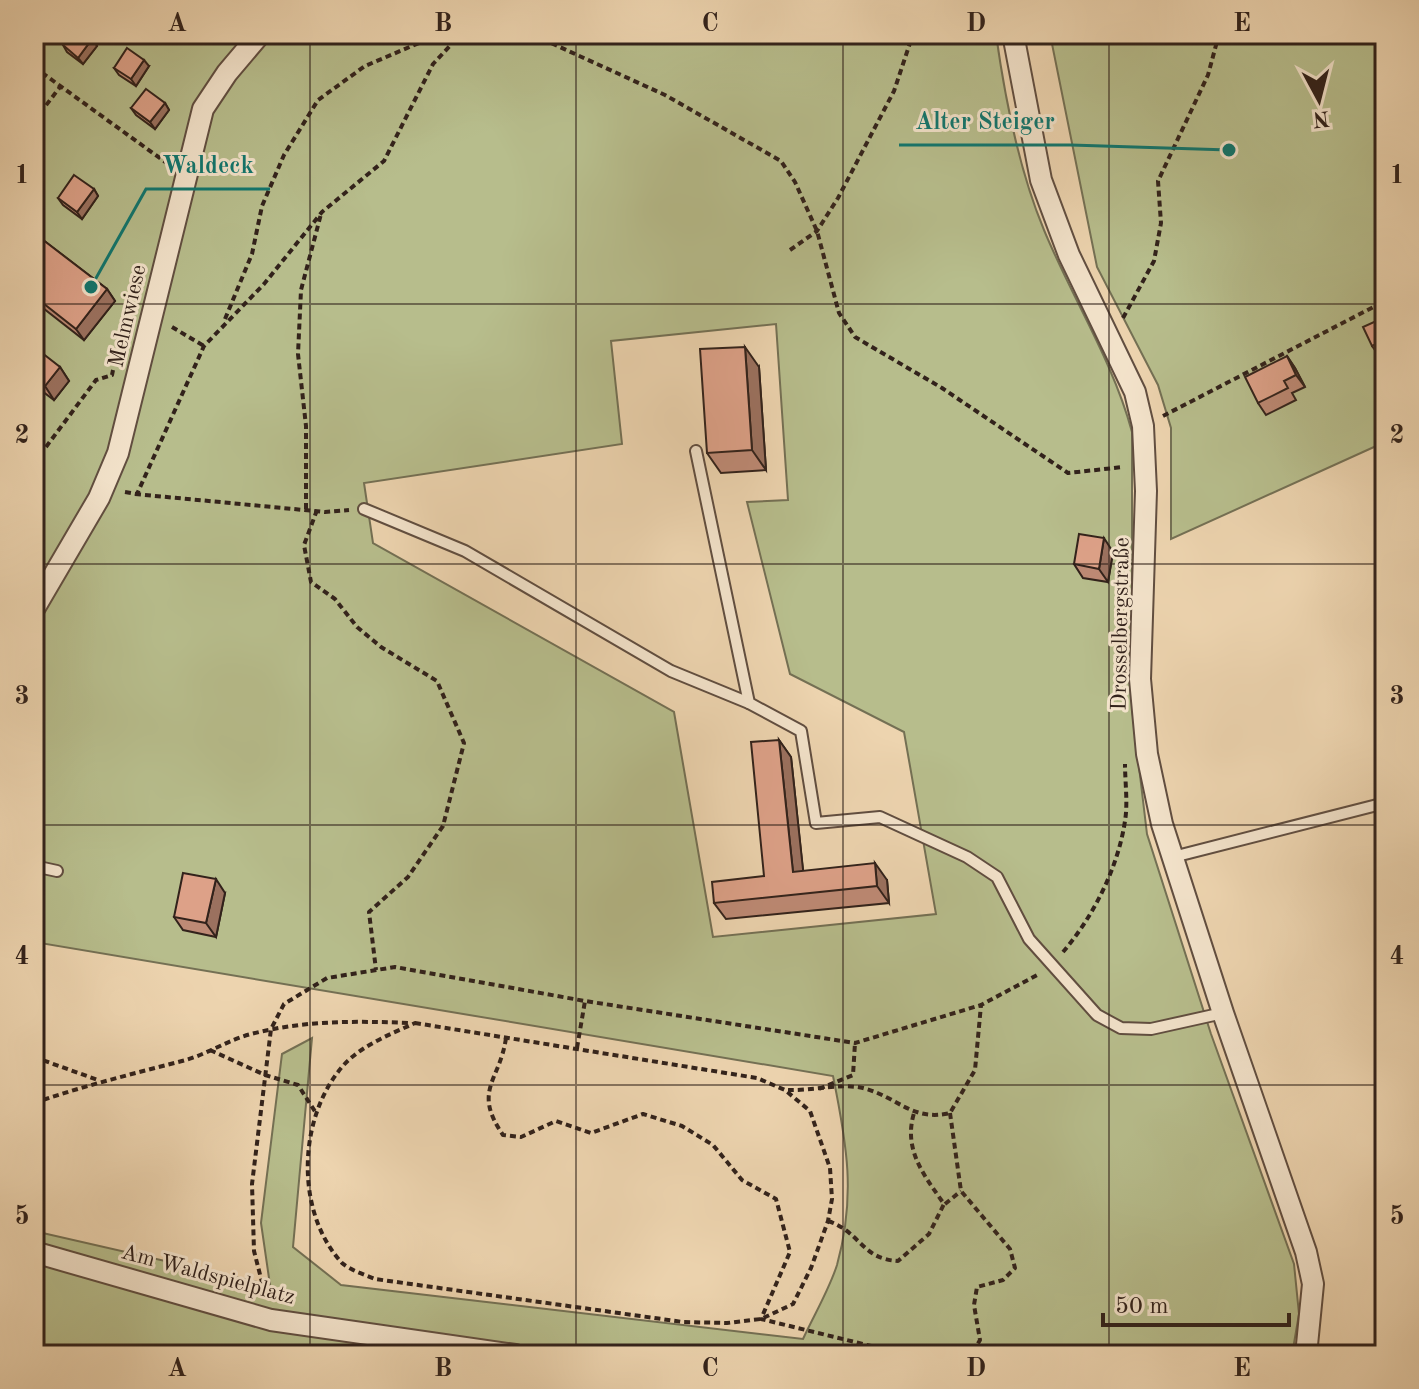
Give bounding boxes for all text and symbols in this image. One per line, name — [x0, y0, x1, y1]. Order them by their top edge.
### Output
text: A — [167, 11, 187, 37]
text: B — [434, 11, 452, 37]
text: C — [701, 11, 719, 37]
text: D — [966, 11, 986, 37]
text: E — [1233, 11, 1251, 37]
north arrow — [1279, 60, 1359, 140]
callout: Alter Steiger — [899, 97, 1071, 145]
text: N — [1311, 106, 1331, 130]
text: Alter Steiger — [915, 111, 1055, 135]
callout: Waldeck — [146, 141, 270, 189]
text: Waldeck — [162, 155, 254, 179]
text: 1 — [14, 163, 30, 189]
text: 1 — [1389, 163, 1405, 189]
street label: Melmwiese — [105, 262, 151, 370]
text: 2 — [14, 423, 30, 449]
text: 2 — [1389, 423, 1405, 449]
street label: Drosselbergstraße — [1108, 537, 1134, 711]
text: 3 — [14, 684, 30, 710]
text: 3 — [1389, 684, 1405, 710]
text: 4 — [14, 944, 30, 970]
text: 4 — [1389, 944, 1405, 970]
text: 5 — [14, 1204, 30, 1230]
text: 5 — [1389, 1204, 1405, 1230]
street label: Am Waldspielplatz — [119, 1241, 297, 1309]
scale bar — [1103, 1277, 1289, 1327]
text: 50 m — [1115, 1295, 1169, 1319]
text: A — [167, 1356, 187, 1382]
text: B — [434, 1356, 452, 1382]
text: C — [701, 1356, 719, 1382]
text: D — [966, 1356, 986, 1382]
text: E — [1233, 1356, 1251, 1382]

